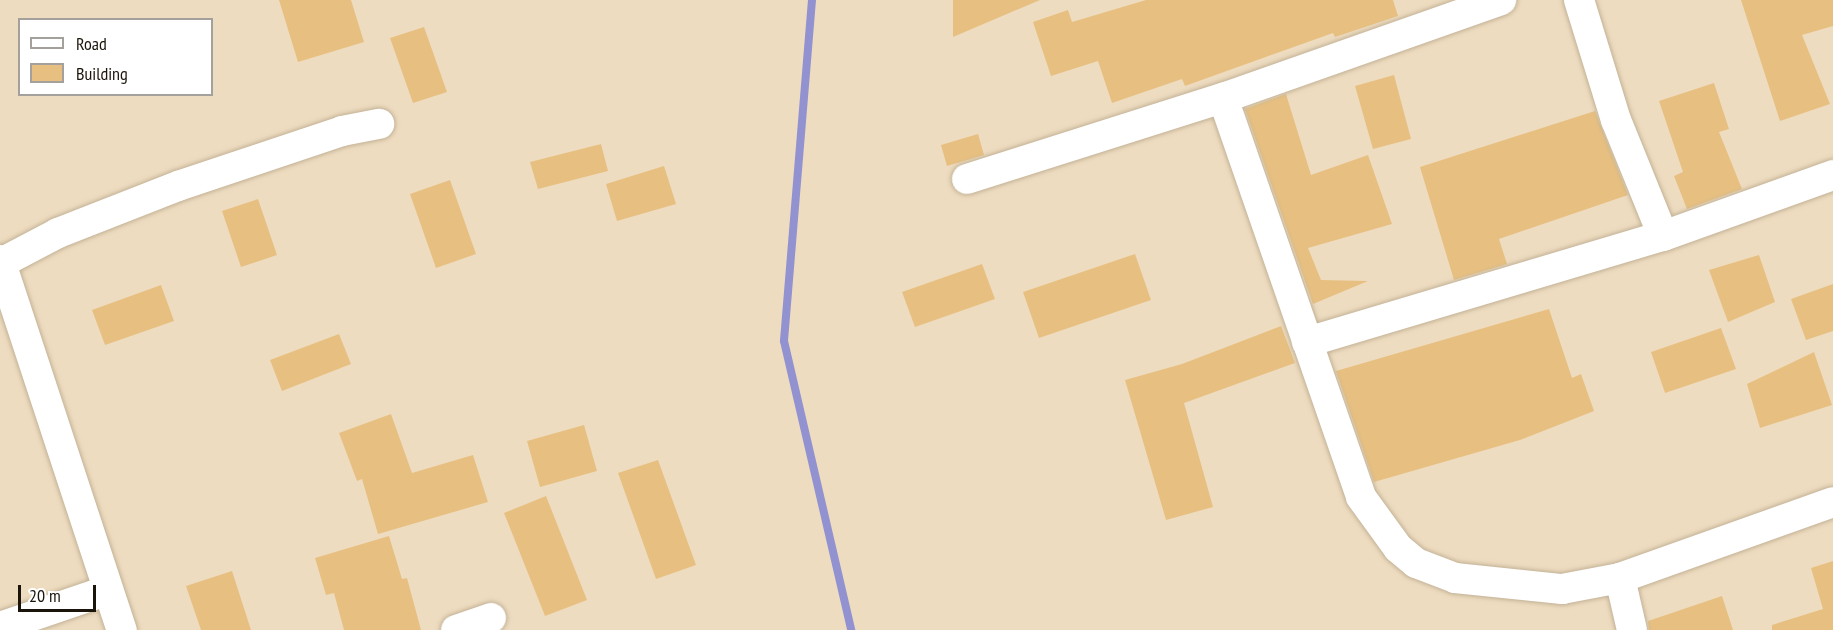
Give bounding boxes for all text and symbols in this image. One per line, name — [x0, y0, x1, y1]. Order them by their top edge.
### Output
legend — [18, 18, 213, 96]
text: Road — [76, 32, 107, 55]
text: Building — [76, 62, 128, 85]
scale bar — [21, 573, 99, 611]
text: 20 m — [29, 584, 61, 607]

